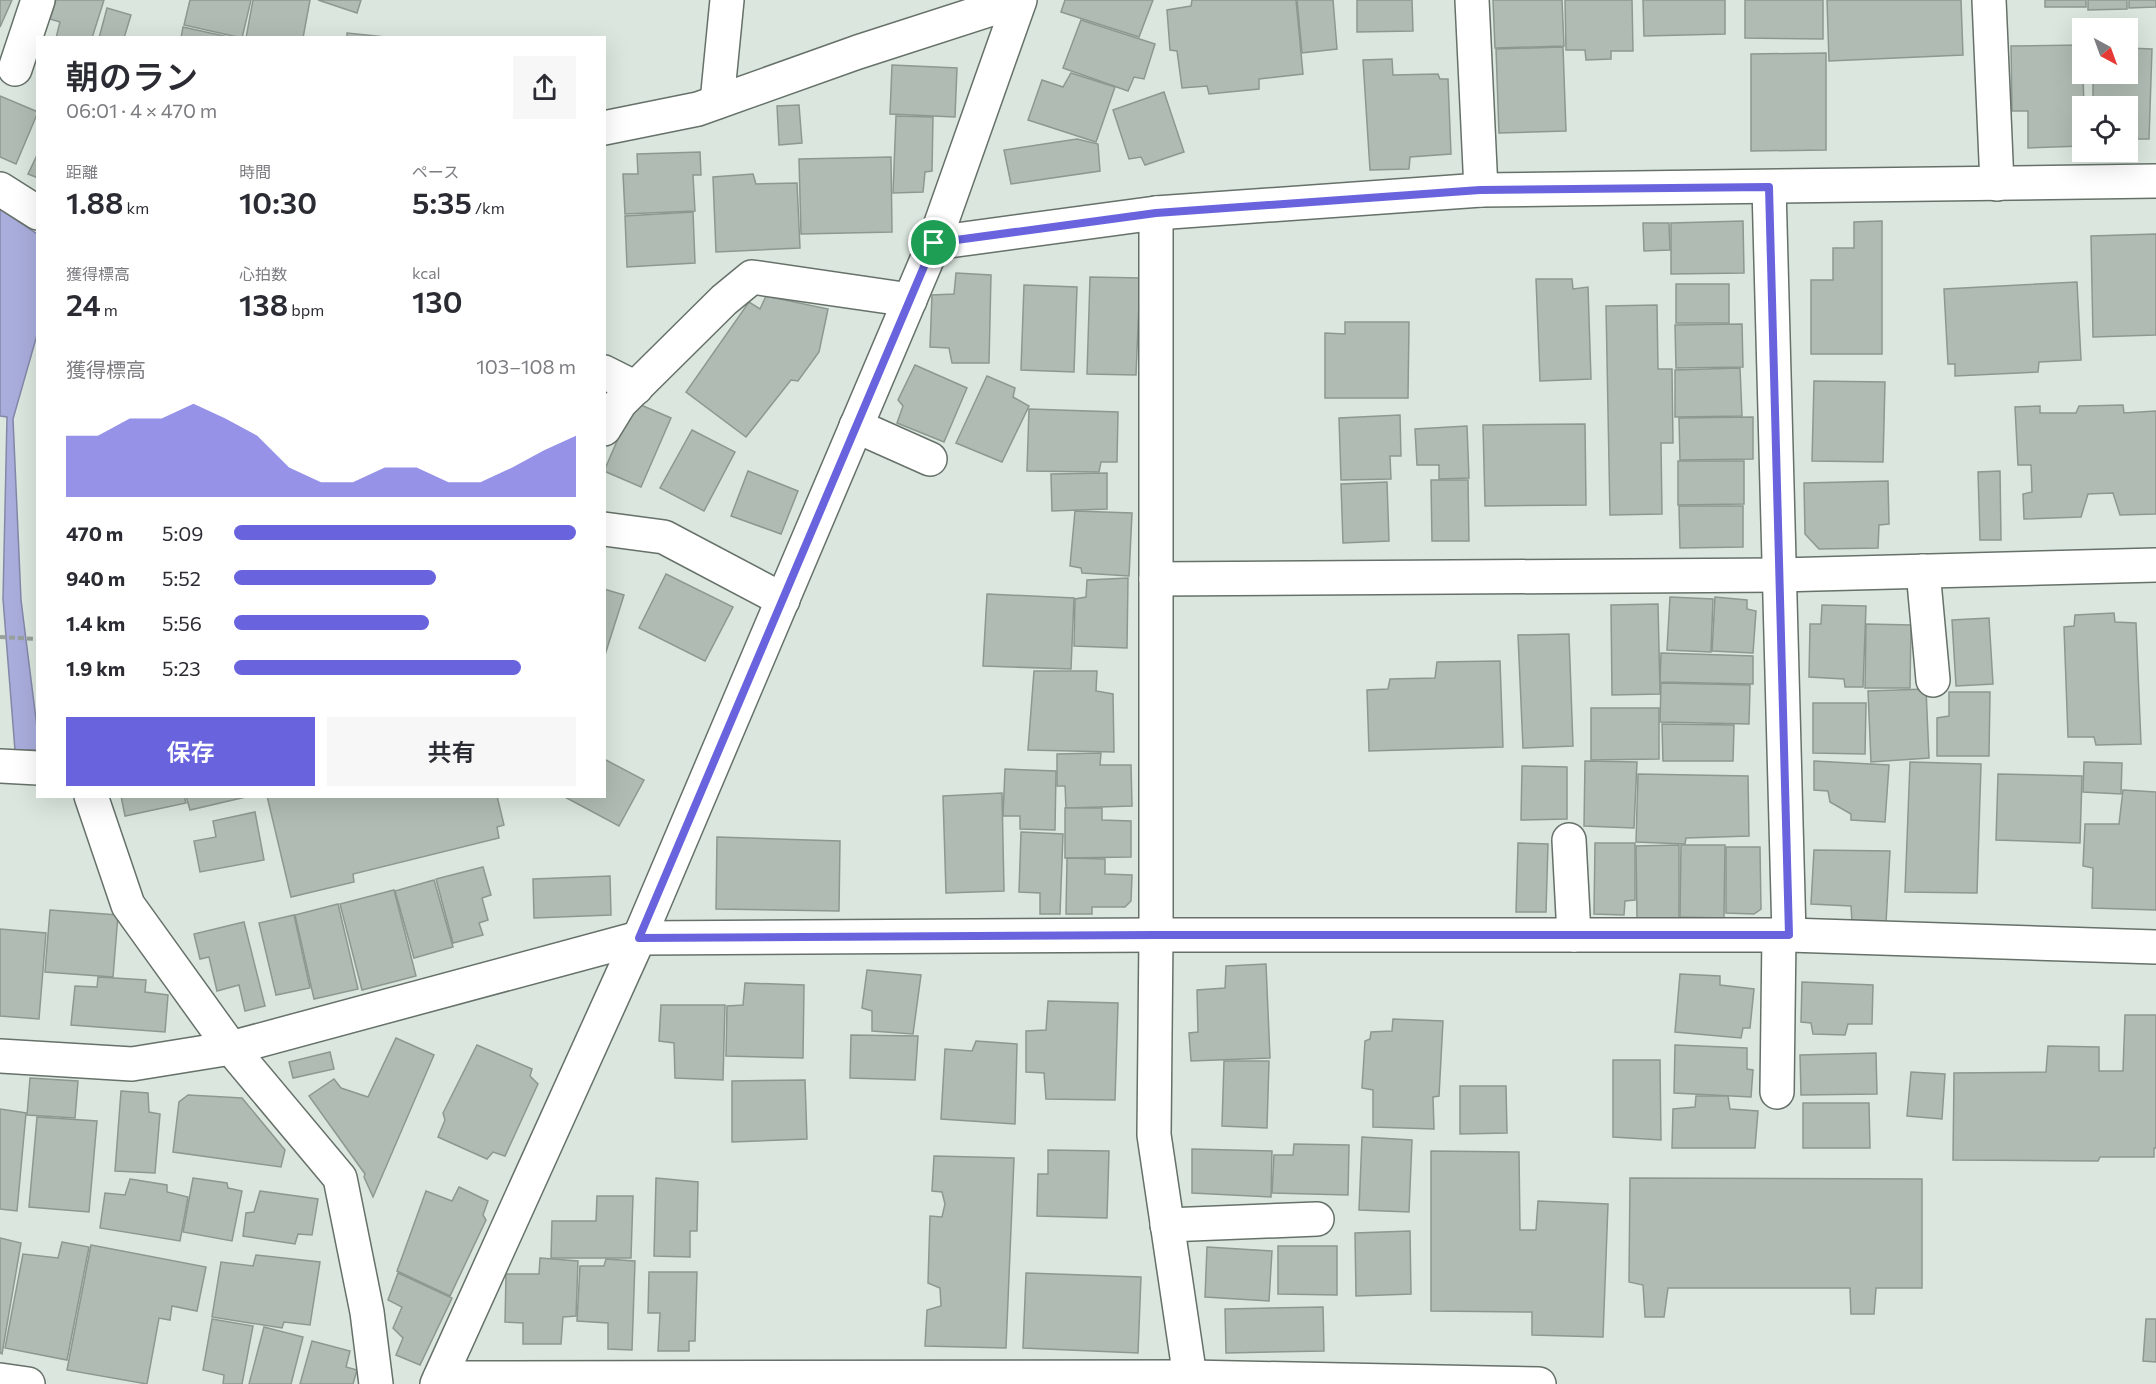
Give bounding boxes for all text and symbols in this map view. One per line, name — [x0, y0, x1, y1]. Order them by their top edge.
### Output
north arrow — [2072, 18, 2138, 84]
map controls — [2072, 18, 2138, 162]
text: 朝のラン — [66, 55, 198, 96]
button: share — [513, 56, 576, 119]
button: locate — [2072, 96, 2138, 162]
text: 06:01 · 4 × 470 m — [66, 98, 217, 122]
text: 距離 — [66, 162, 98, 181]
text: 時間 — [239, 162, 271, 181]
text: ペース — [412, 162, 459, 181]
text: 1.88 — [66, 183, 123, 220]
text: 10:30 — [239, 183, 317, 220]
text: 5:35 — [412, 183, 472, 220]
text: km — [123, 198, 149, 217]
text: /km — [472, 198, 505, 217]
pin — [908, 217, 959, 268]
icon: arrive — [917, 226, 950, 259]
text: kcal — [412, 263, 441, 282]
text: 獲得標高 — [66, 264, 130, 283]
text: 心拍数 — [239, 264, 287, 283]
text: 130 — [412, 282, 463, 319]
text: 24 — [66, 285, 101, 322]
text: 138 — [239, 285, 288, 322]
text: m — [101, 300, 118, 319]
text: bpm — [288, 300, 324, 319]
text: 103–108 m — [476, 354, 576, 378]
text: 獲得標高 — [66, 357, 146, 381]
text: 470 m — [66, 521, 123, 545]
text: 5:09 — [162, 521, 203, 545]
text: 940 m — [66, 566, 125, 590]
text: 5:52 — [162, 566, 201, 590]
text: 1.4 km — [66, 611, 125, 635]
text: 5:56 — [162, 611, 202, 635]
text: 1.9 km — [66, 656, 125, 680]
text: 5:23 — [162, 656, 201, 680]
button: 保存 — [66, 717, 315, 786]
button: 共有 — [327, 717, 576, 786]

